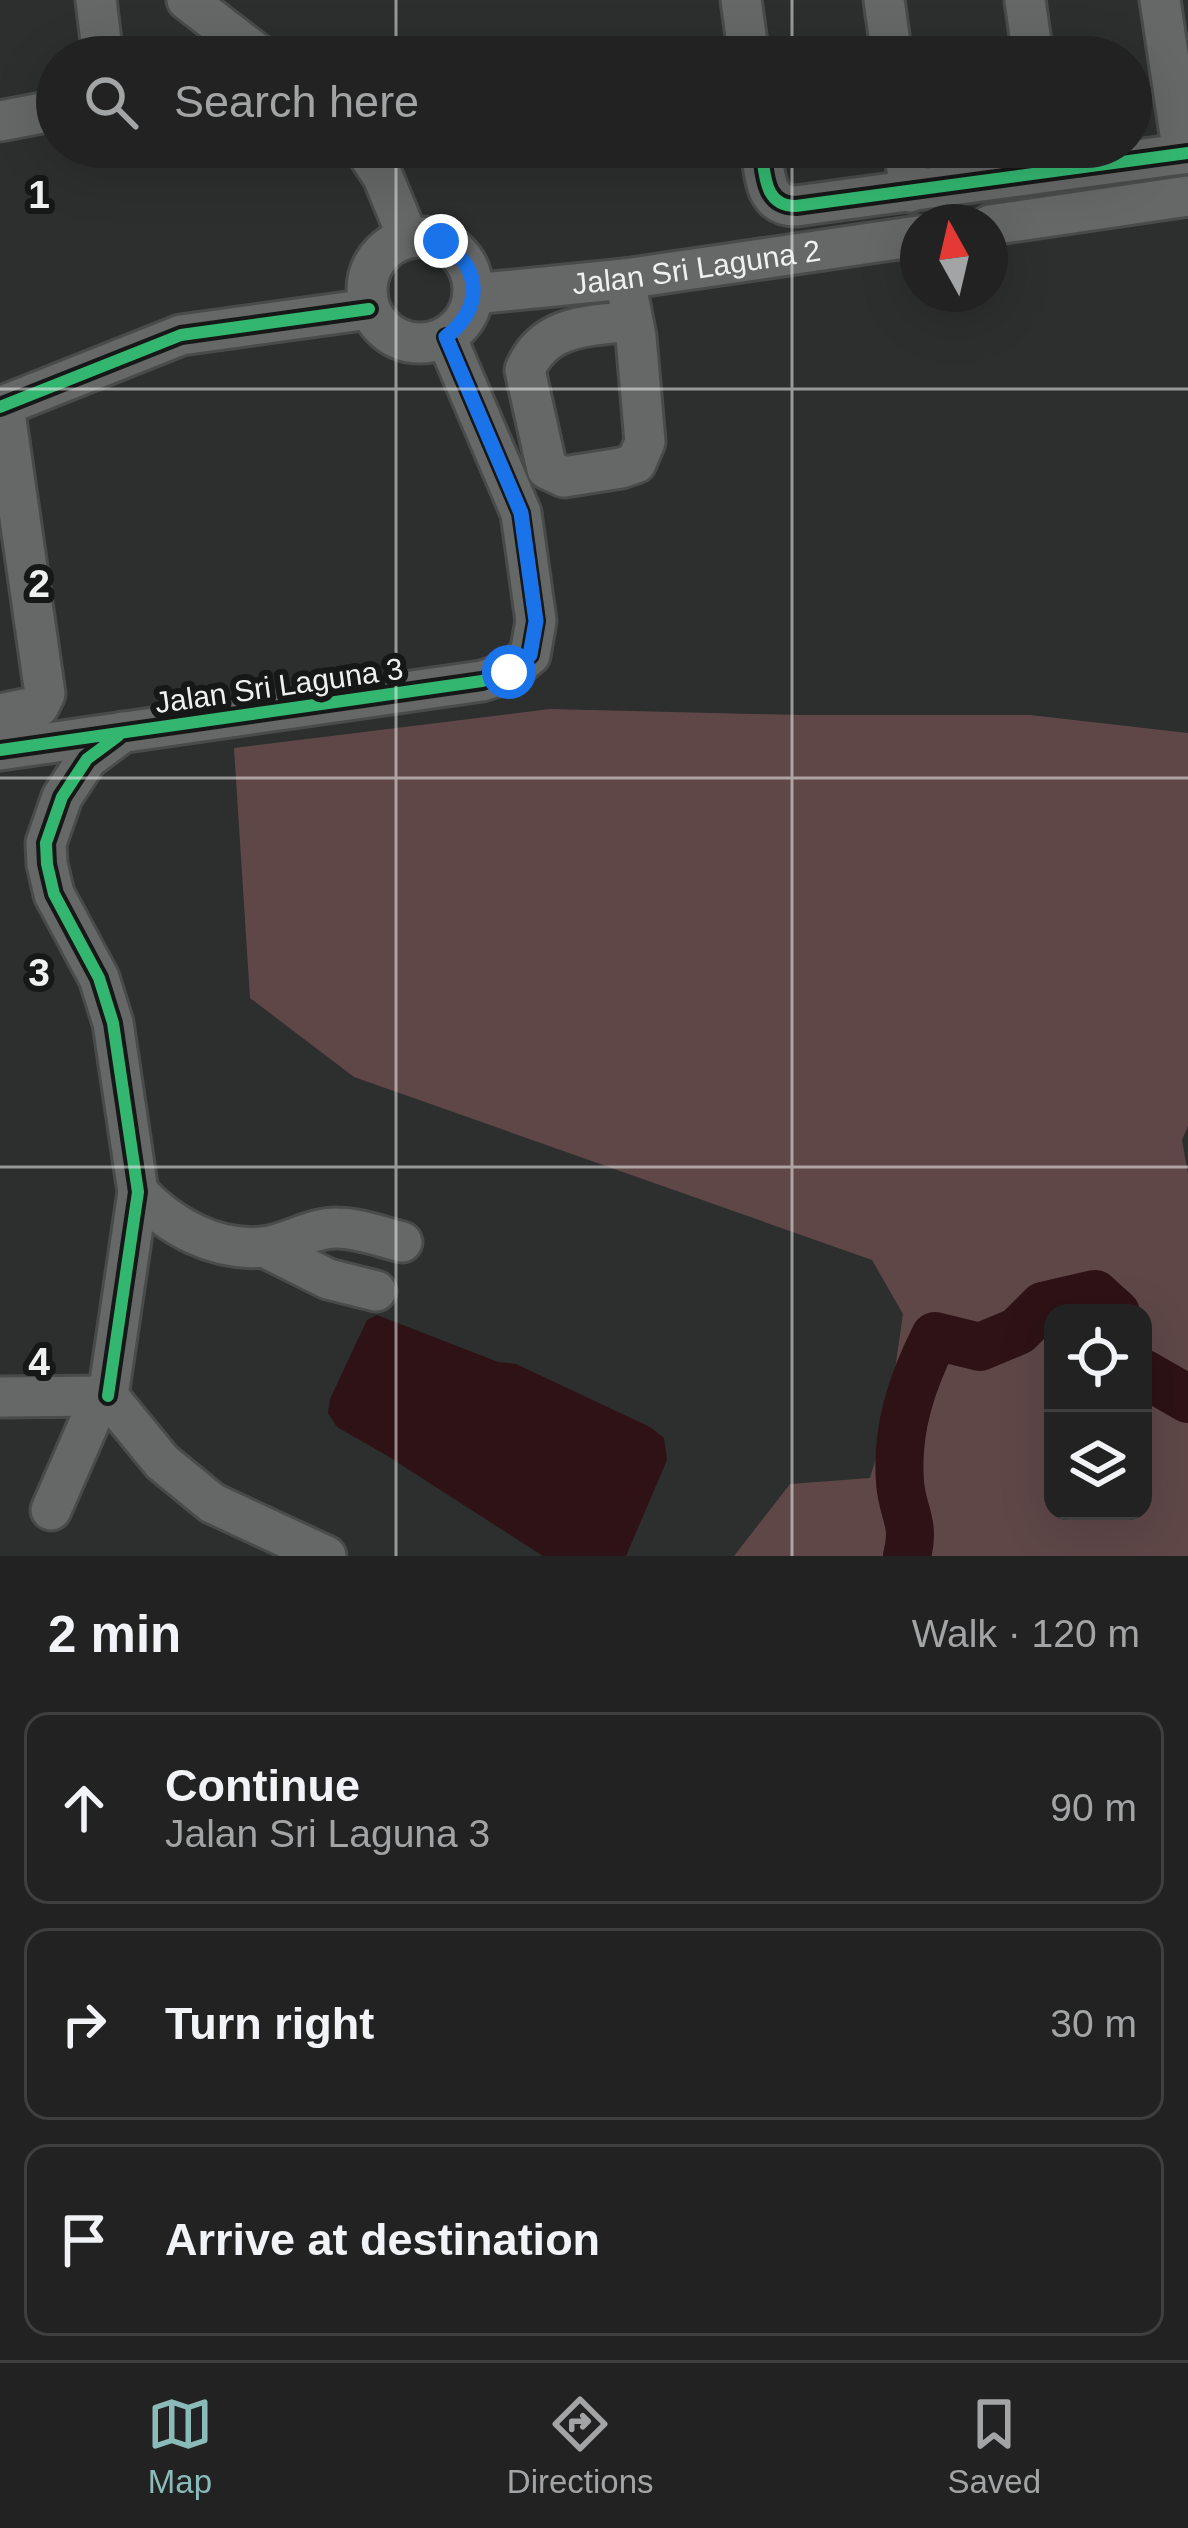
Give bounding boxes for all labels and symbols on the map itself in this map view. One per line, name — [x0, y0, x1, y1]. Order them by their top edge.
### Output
text: 1 — [28, 173, 50, 216]
north arrow — [900, 204, 1008, 312]
route end — [414, 214, 468, 268]
street label: Jalan Sri Laguna 2 — [571, 234, 823, 300]
text: 2 — [28, 562, 50, 605]
route start — [482, 645, 536, 699]
street label: Jalan Sri Laguna 3 — [153, 652, 405, 719]
text: 3 — [28, 951, 50, 994]
text: 4 — [28, 1340, 50, 1383]

